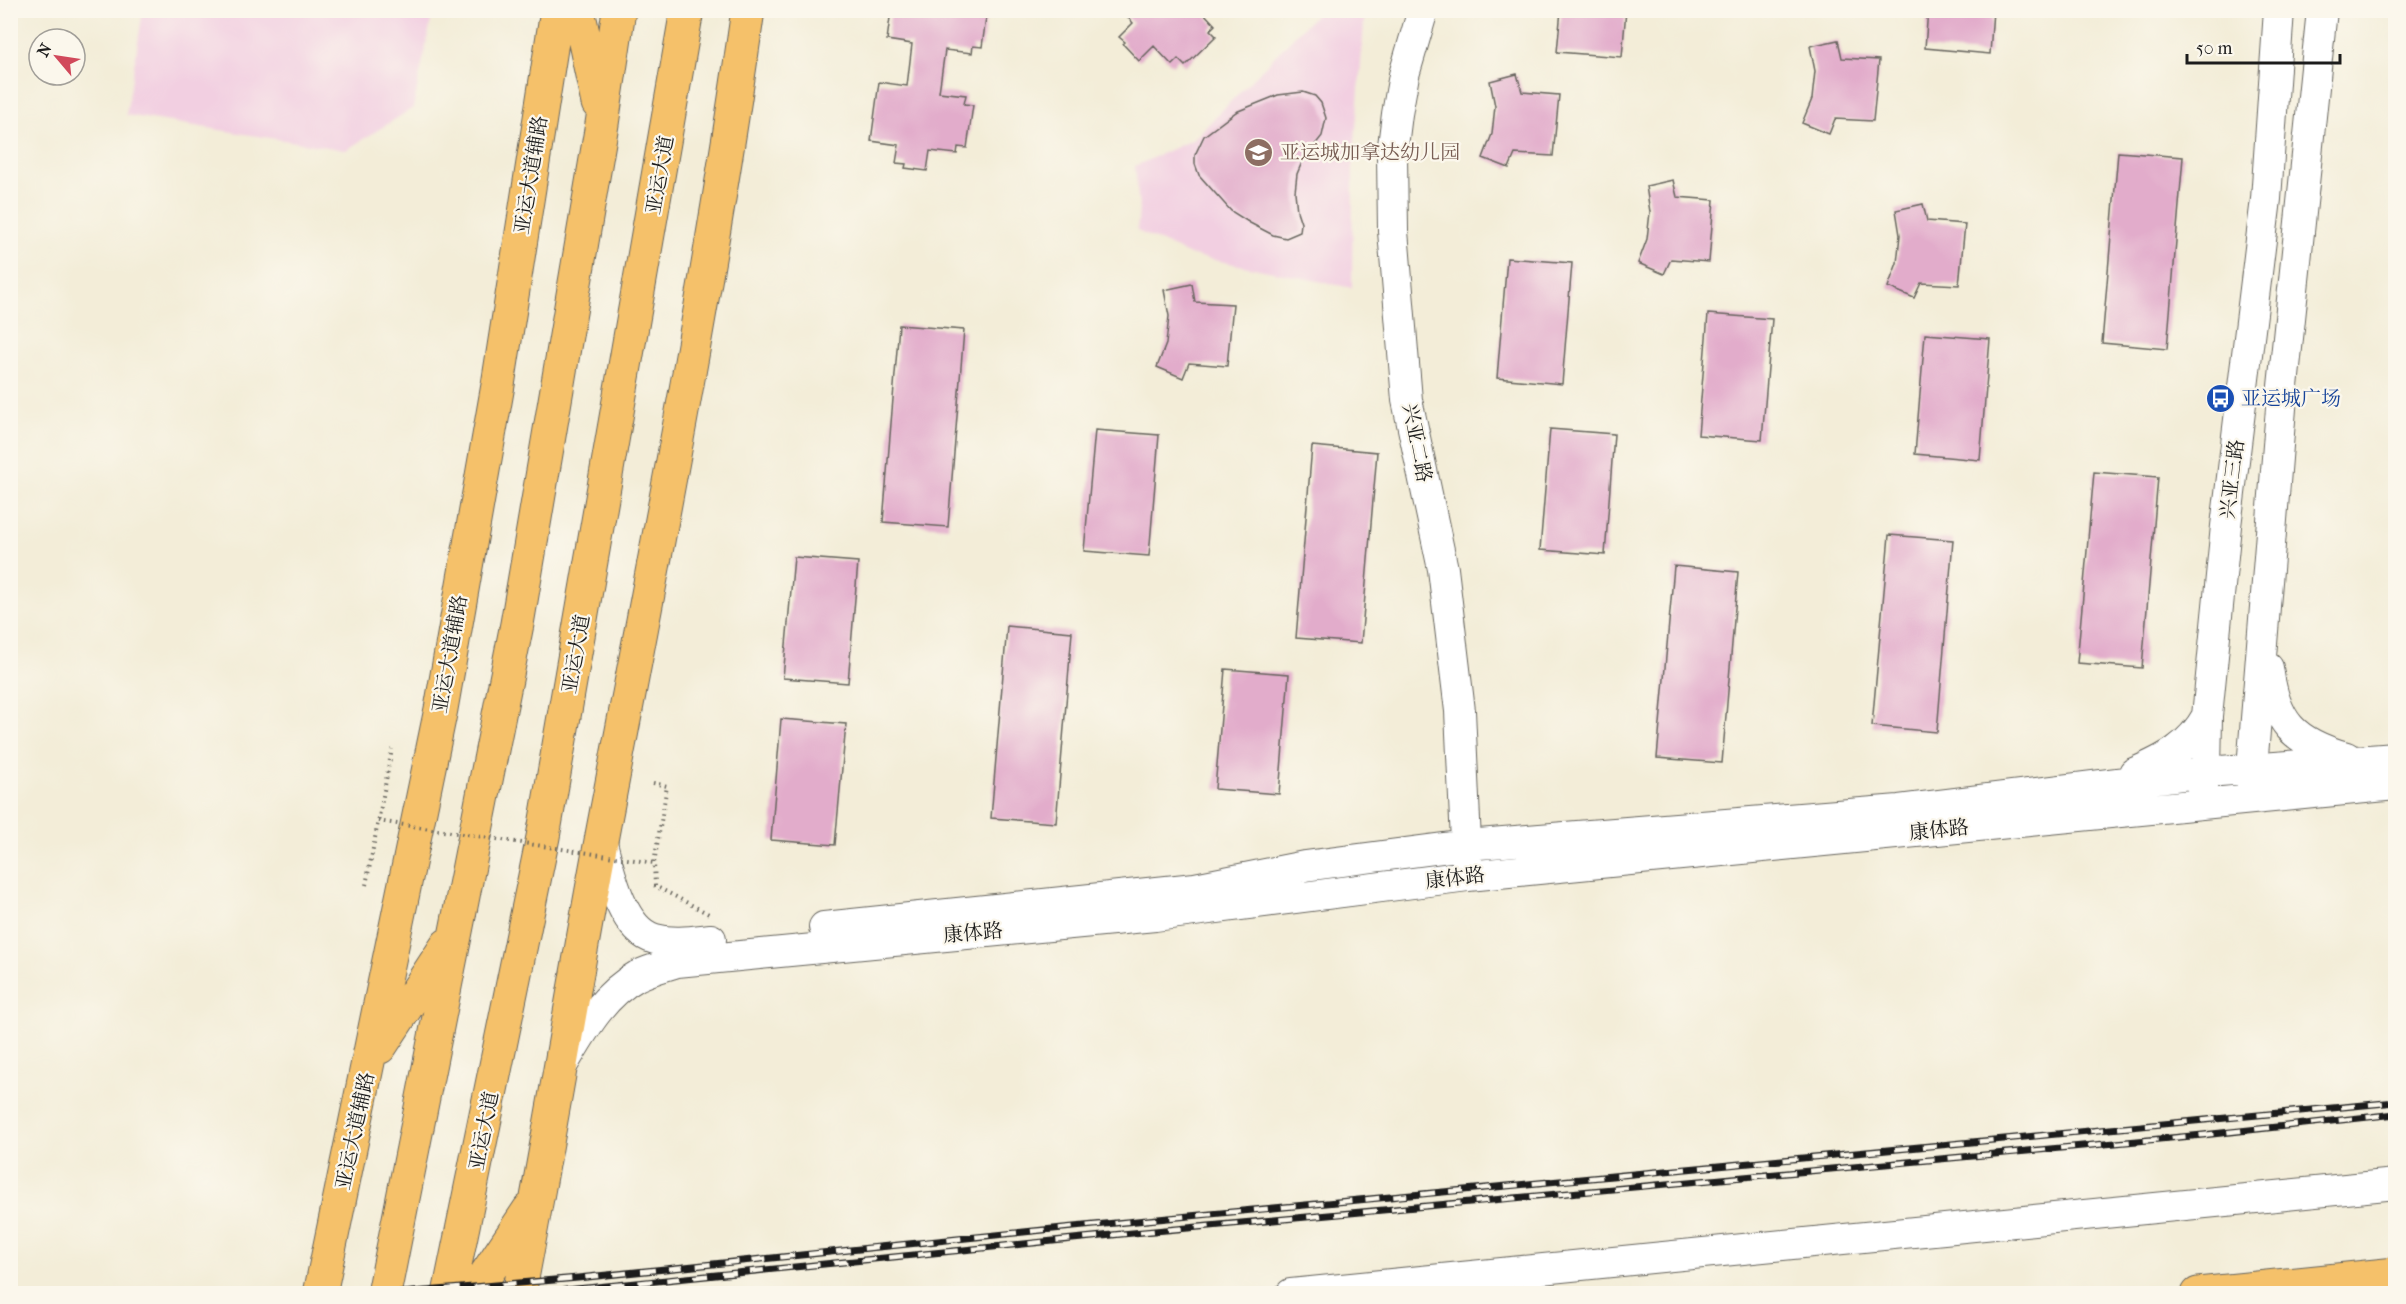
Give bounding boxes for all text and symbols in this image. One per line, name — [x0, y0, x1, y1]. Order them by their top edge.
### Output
north arrow — [27, 27, 87, 87]
scale bar — [2187, 27, 2340, 65]
text: 50 m — [2196, 38, 2233, 59]
text: N — [33, 39, 56, 60]
street label: 亚运大道辅路 — [510, 114, 552, 236]
street label: 亚运大道 — [642, 134, 678, 216]
school or university icon: 亚运城加拿达幼儿园 — [1243, 136, 1275, 168]
place label: 亚运城加拿达幼儿园 — [1280, 141, 1460, 164]
bus stop icon: 亚运城广场 — [2204, 382, 2236, 414]
place label: 亚运城广场 — [2241, 387, 2341, 410]
street label: 兴亚二路 — [1398, 402, 1436, 484]
street label: 兴亚三路 — [2216, 438, 2248, 520]
street label: 亚运大道辅路 — [428, 593, 472, 715]
street label: 亚运大道 — [558, 613, 594, 695]
street label: 康体路 — [1908, 815, 1970, 845]
street label: 康体路 — [1424, 863, 1486, 893]
street label: 康体路 — [942, 919, 1004, 947]
street label: 亚运大道辅路 — [331, 1070, 379, 1192]
street label: 亚运大道 — [465, 1090, 503, 1172]

